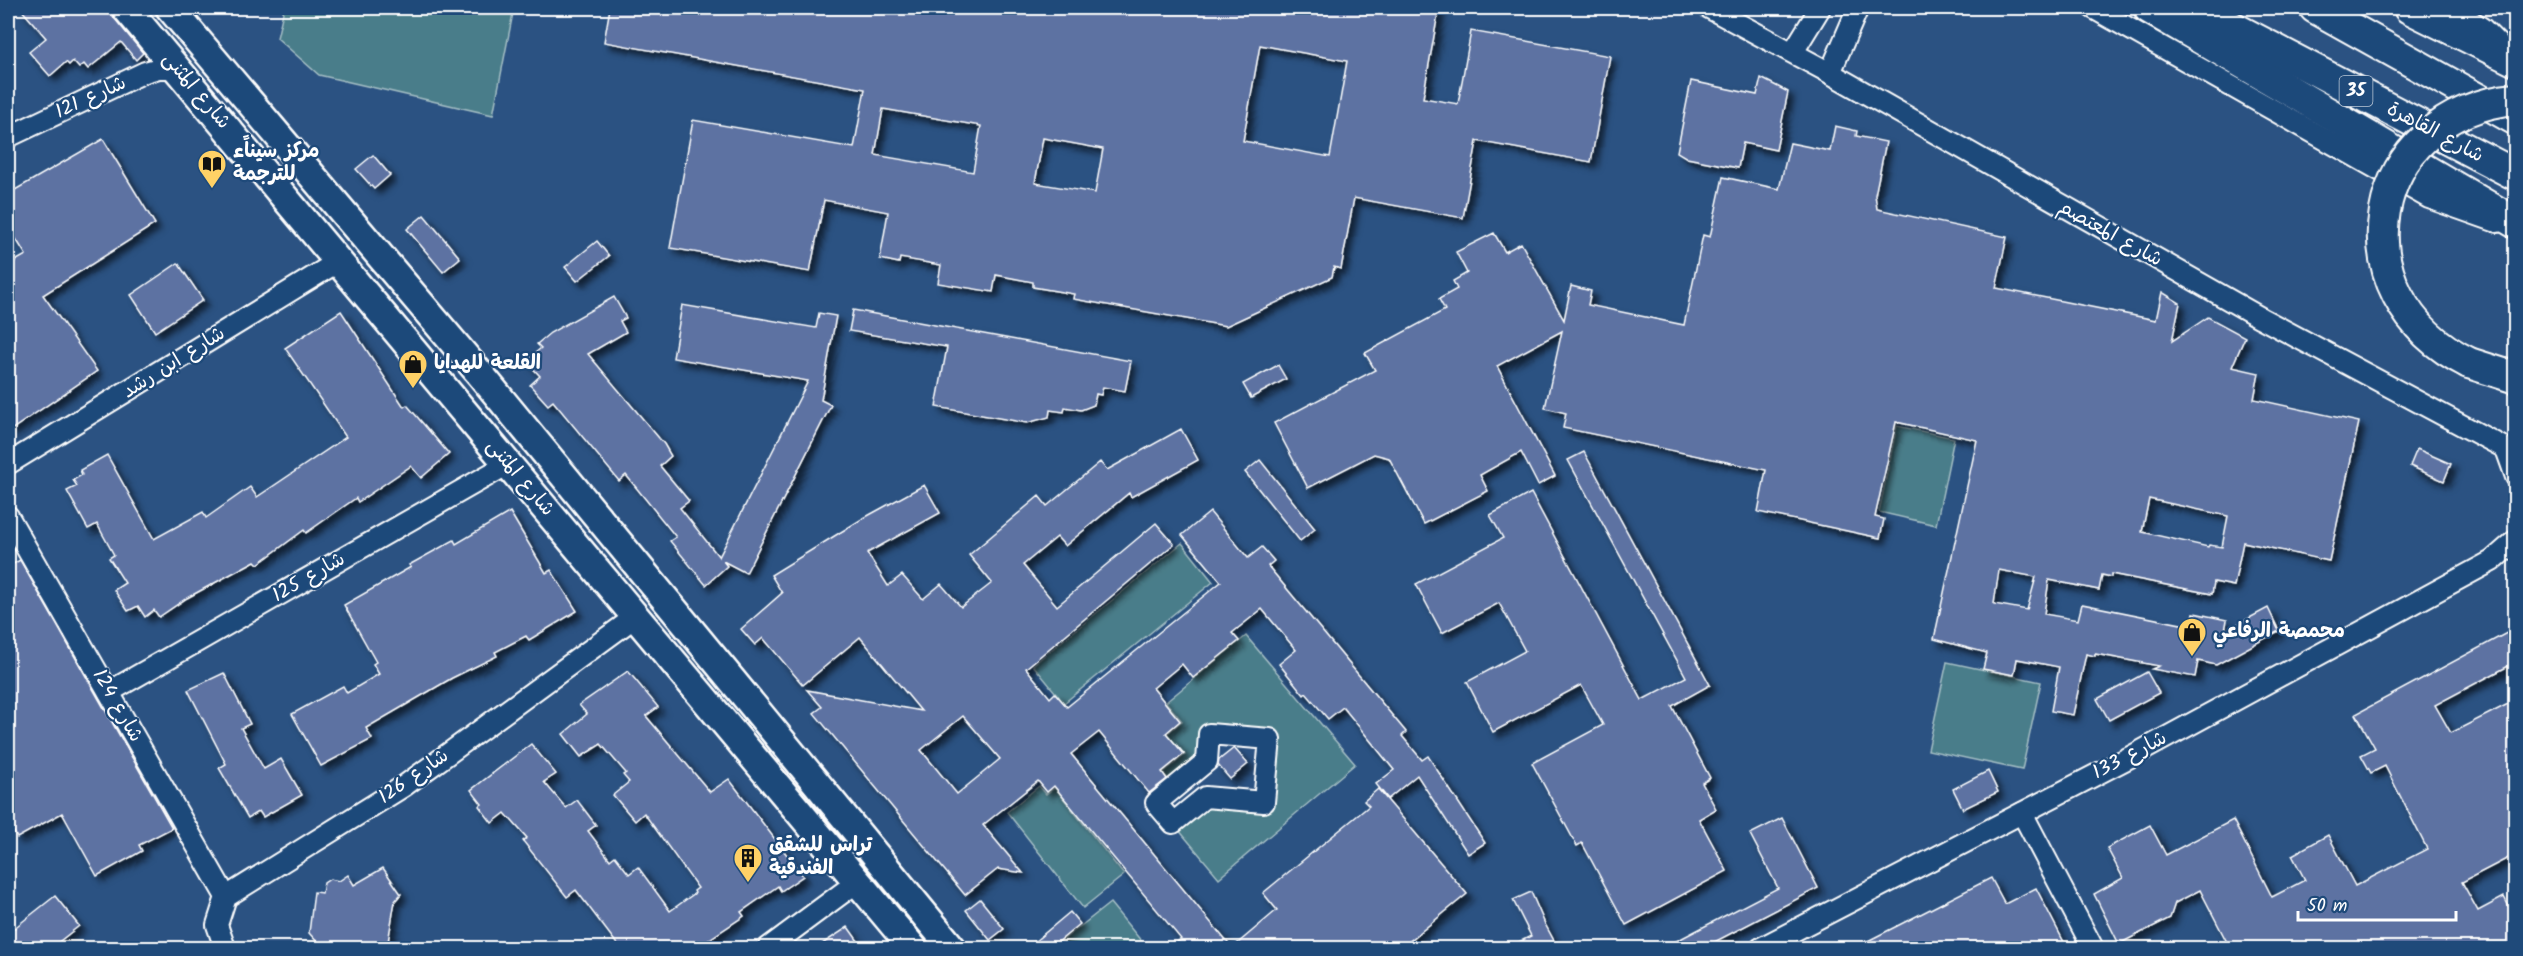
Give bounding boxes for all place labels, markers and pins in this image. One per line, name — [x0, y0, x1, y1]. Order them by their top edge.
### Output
place label: مركز سيناًء للترجمة — [233, 134, 319, 191]
library icon: مركز سيناًء للترجمة — [196, 148, 228, 190]
shop icon: القلعة للهدايا — [397, 348, 429, 390]
place label: القلعة للهدايا — [434, 348, 541, 380]
shop icon: محمصة الرفاعي — [2176, 616, 2208, 658]
place label: محمصة الرفاعي — [2213, 616, 2345, 648]
place label: تراس للشقق الفندقية — [769, 830, 873, 885]
building icon: تراس للشقق الفندقية — [732, 842, 764, 884]

